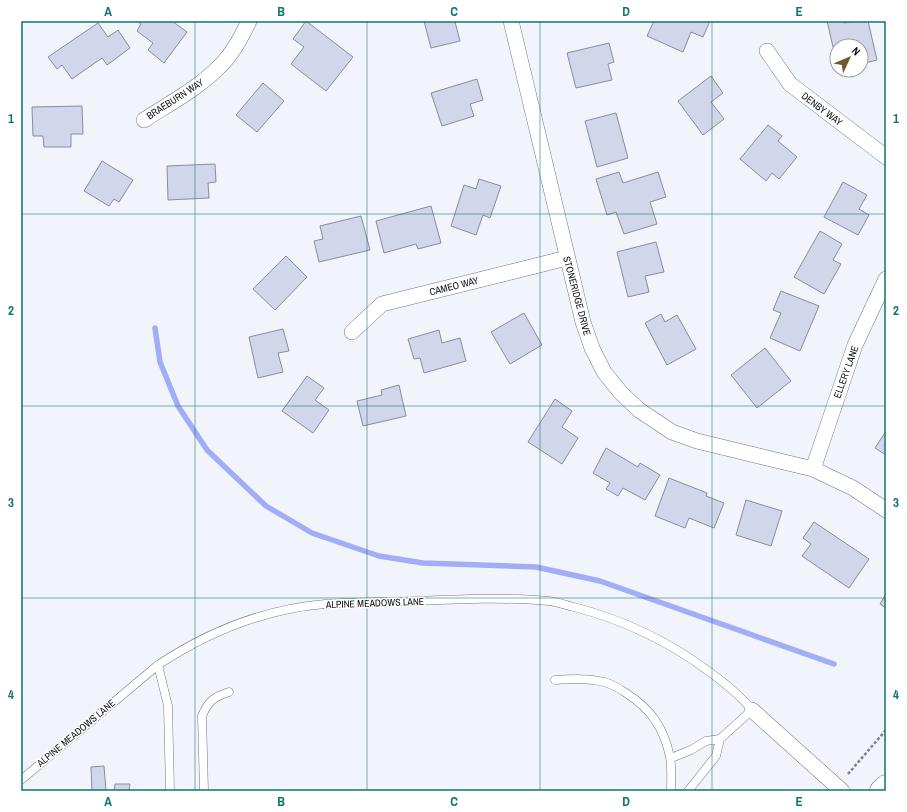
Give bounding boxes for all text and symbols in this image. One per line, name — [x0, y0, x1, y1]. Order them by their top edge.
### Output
text: A — [104, 3, 112, 20]
text: B — [277, 3, 285, 20]
text: C — [450, 3, 458, 20]
text: D — [622, 3, 630, 20]
text: E — [795, 3, 803, 20]
north arrow — [829, 38, 869, 78]
text: N — [849, 44, 863, 58]
street label: BRAEBURN WAY — [144, 75, 206, 122]
street label: DENBY WAY — [799, 89, 846, 129]
text: 1 — [8, 110, 14, 127]
text: 1 — [893, 110, 899, 127]
street label: STONERIDGE DRIVE — [560, 255, 594, 337]
street label: CAMEO WAY — [428, 274, 480, 298]
text: 2 — [8, 302, 14, 319]
text: 2 — [893, 302, 899, 319]
street label: ELLERY LANE — [831, 344, 861, 400]
text: 3 — [8, 494, 14, 511]
text: 3 — [893, 494, 899, 511]
street label: ALPINE MEADOWS LANE — [325, 595, 424, 611]
text: 4 — [8, 686, 14, 703]
text: 4 — [893, 686, 899, 703]
street label: ALPINE MEADOWS LANE — [33, 696, 118, 770]
text: A — [104, 793, 112, 810]
text: B — [277, 793, 285, 810]
text: C — [450, 793, 458, 810]
text: D — [622, 793, 630, 810]
text: E — [795, 793, 803, 810]

